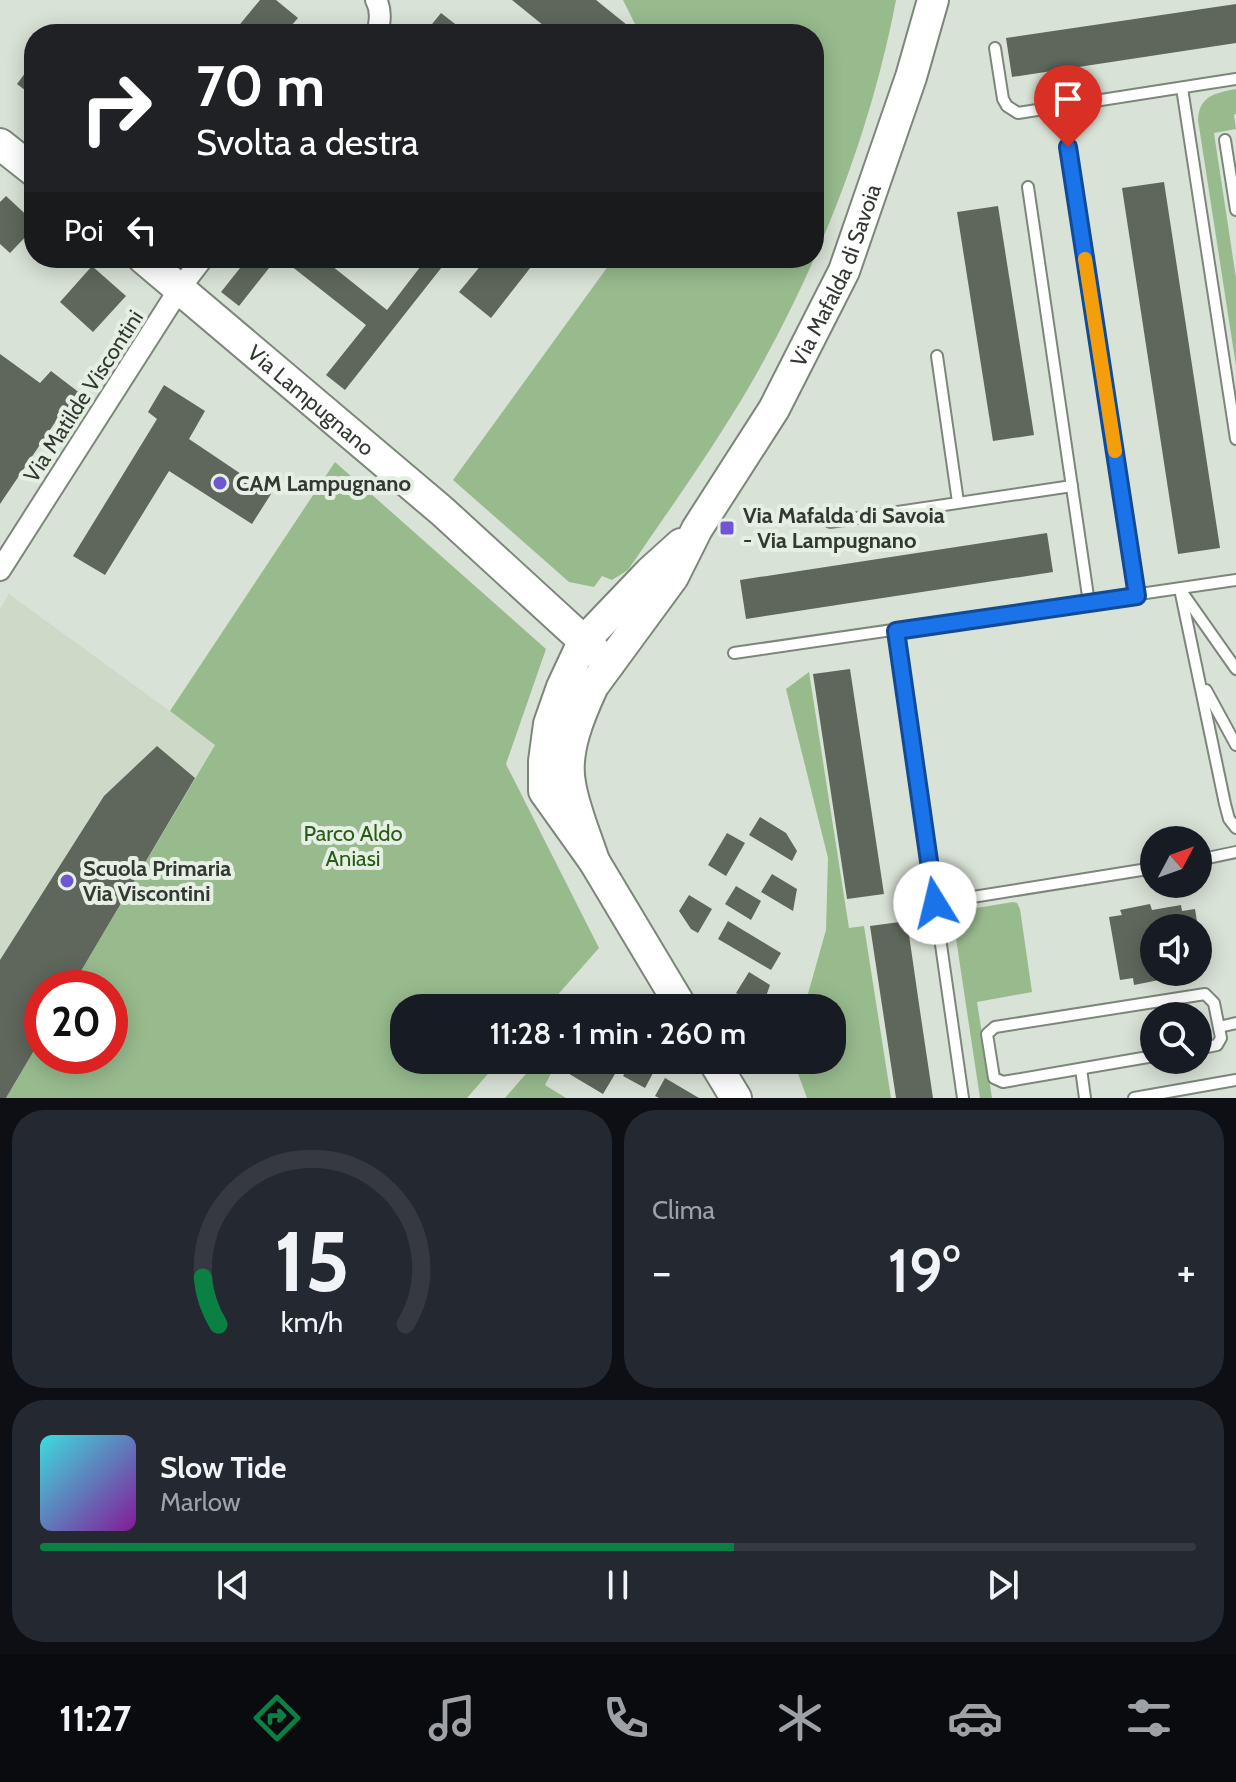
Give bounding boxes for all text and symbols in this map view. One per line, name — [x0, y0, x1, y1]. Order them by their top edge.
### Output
text: 70 m — [196, 52, 325, 120]
icon: right — [64, 56, 168, 160]
pin — [1034, 65, 1102, 147]
icon: arrive — [1046, 77, 1090, 121]
text: Svolta a destra — [196, 120, 419, 164]
street label: Via Mafalda di Savoia — [785, 180, 887, 371]
icon: left — [120, 208, 164, 252]
text: Poi — [64, 212, 104, 249]
street label: Via Matilde Viscontini — [18, 305, 149, 487]
street label: Via Lampugnano — [242, 339, 379, 462]
place label: CAM Lampugnano — [236, 470, 411, 497]
marker: CAM Lampugnano — [211, 474, 229, 492]
place label: Via Mafalda di Savoia - Via Lampugnano — [743, 502, 945, 554]
marker: Via Mafalda di Savoia - Via Lampugnano — [718, 519, 736, 537]
park label: Parco Aldo Aniasi — [303, 820, 403, 872]
north arrow — [1140, 826, 1212, 898]
map controls — [1140, 826, 1212, 1074]
place label: Scuola Primaria Via Viscontini — [83, 855, 231, 907]
position arrow — [893, 861, 977, 945]
marker: Scuola Primaria Via Viscontini — [58, 872, 76, 890]
button: sound — [1140, 914, 1212, 986]
speed limit sign: 20 — [24, 970, 128, 1074]
button: search — [1140, 1002, 1212, 1074]
text: 11:28 · 1 min · 260 m — [490, 1015, 746, 1052]
text: Clima — [652, 1194, 715, 1226]
text: 15 — [274, 1211, 350, 1312]
text: 19° — [888, 1234, 960, 1307]
text: − — [652, 1245, 671, 1298]
text: + — [1177, 1245, 1196, 1298]
text: km/h — [281, 1304, 343, 1339]
text: Slow Tide — [160, 1449, 287, 1486]
text: Marlow — [160, 1486, 241, 1518]
icon: previous — [211, 1563, 255, 1607]
icon: pause — [596, 1563, 640, 1607]
icon: next — [981, 1563, 1025, 1607]
icon: directions — [249, 1690, 305, 1746]
icon: music — [424, 1690, 480, 1746]
icon: phone — [598, 1690, 654, 1746]
icon: climate — [772, 1690, 828, 1746]
icon: car — [947, 1690, 1003, 1746]
icon: filters — [1121, 1690, 1177, 1746]
text: 11:27 — [59, 1696, 131, 1740]

